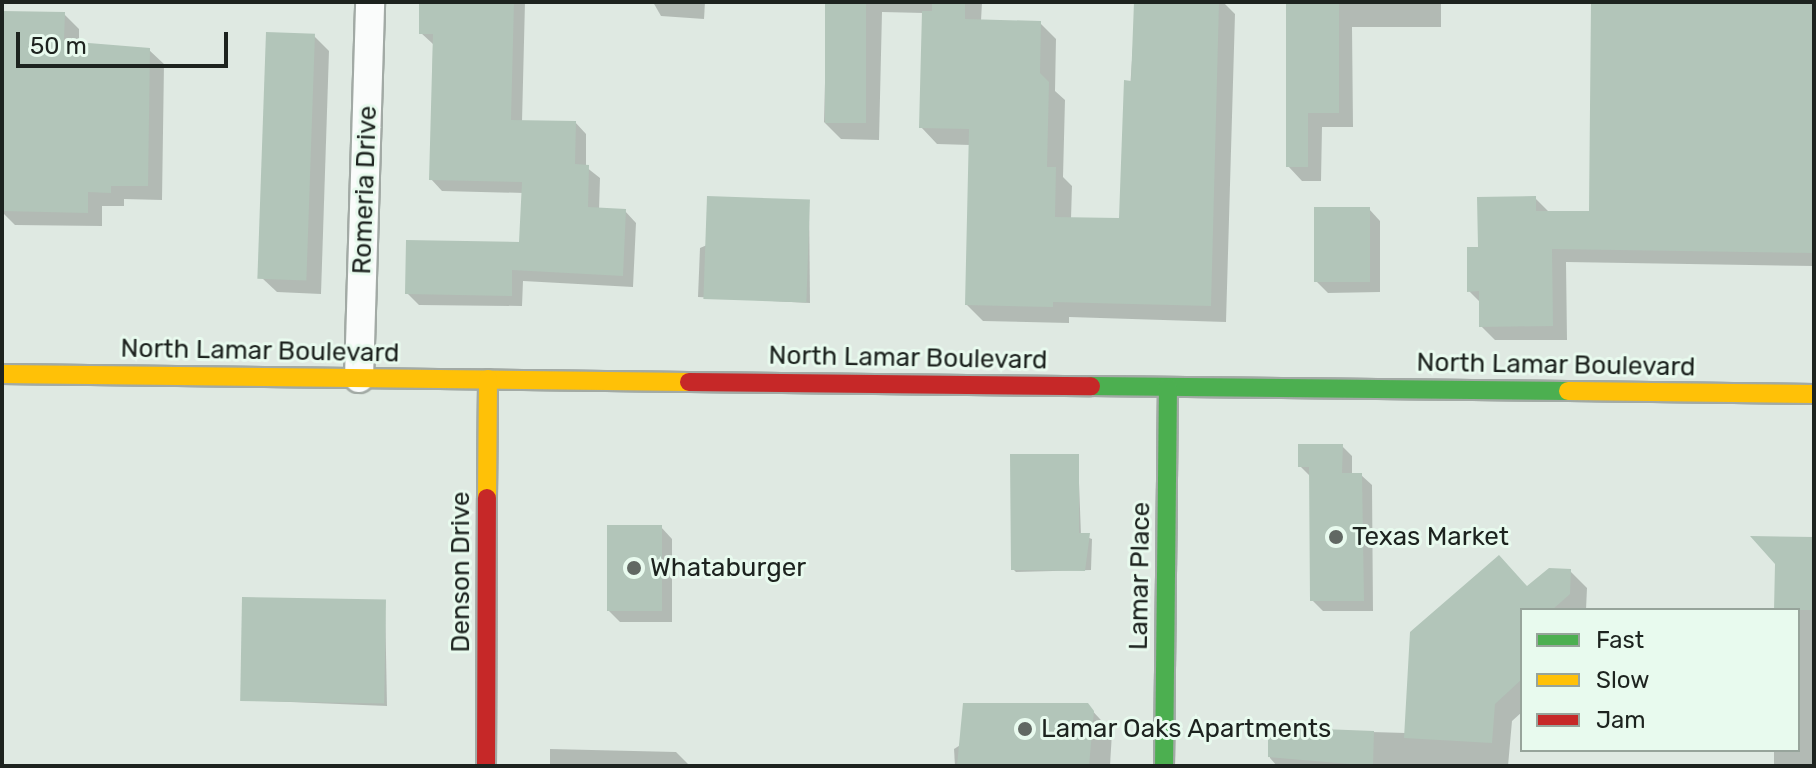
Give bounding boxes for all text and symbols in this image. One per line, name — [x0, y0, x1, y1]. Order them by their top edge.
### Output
scale bar — [20, 16, 232, 66]
text: 50 m — [30, 32, 87, 60]
street label: Romeria Drive — [346, 105, 384, 275]
street label: North Lamar Boulevard — [120, 333, 400, 369]
street label: North Lamar Boulevard — [768, 340, 1048, 376]
street label: North Lamar Boulevard — [1416, 347, 1696, 383]
street label: Denson Drive — [445, 491, 477, 653]
street label: Lamar Place — [1123, 501, 1157, 651]
place label: Texas Market — [1352, 521, 1509, 553]
marker: Texas Market — [1327, 528, 1345, 546]
place label: Whataburger — [650, 552, 806, 584]
marker: Whataburger — [625, 559, 643, 577]
legend — [1520, 608, 1800, 752]
text: Fast — [1596, 626, 1644, 654]
text: Slow — [1596, 666, 1649, 694]
text: Jam — [1596, 706, 1646, 734]
place label: Lamar Oaks Apartments — [1041, 713, 1332, 745]
marker: Lamar Oaks Apartments — [1016, 720, 1034, 738]

